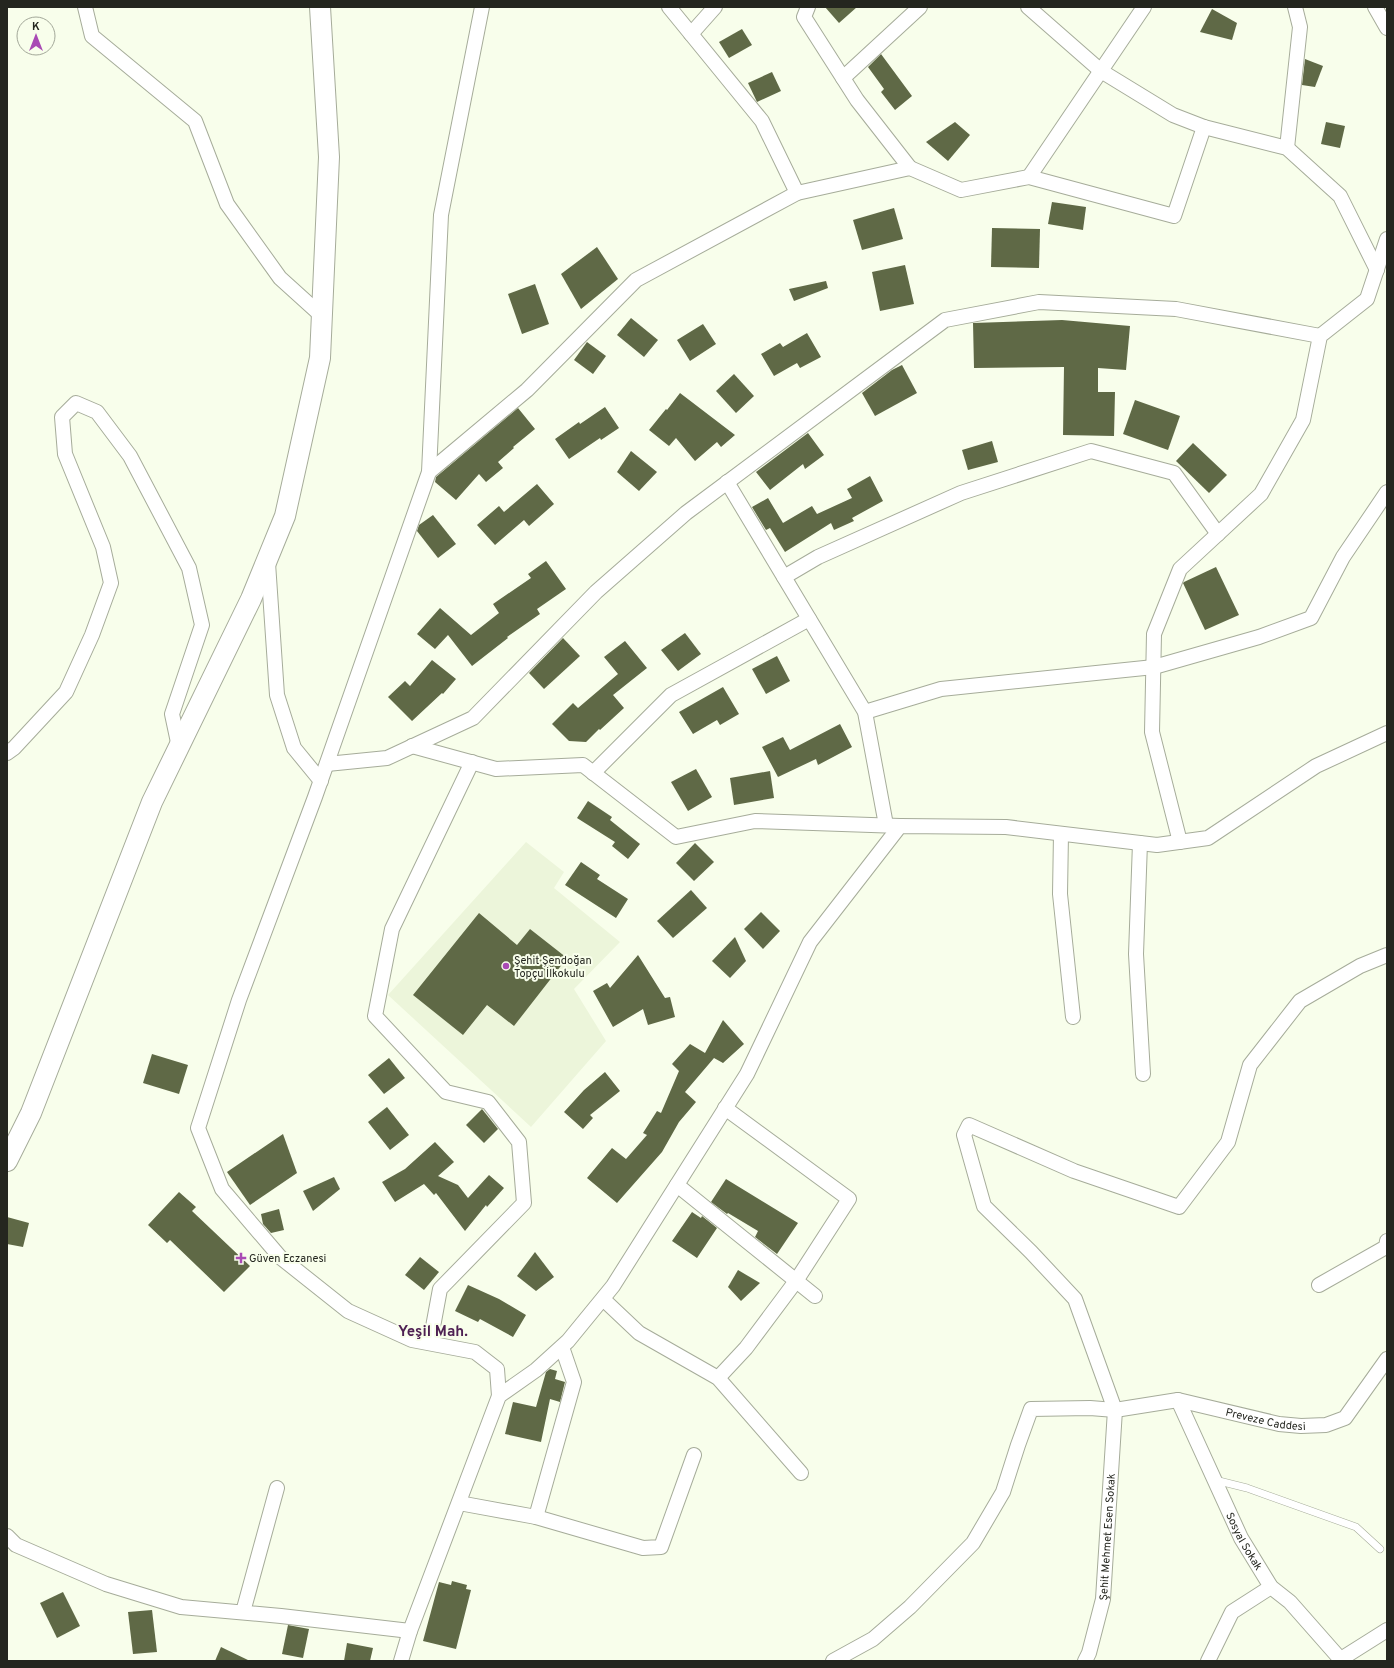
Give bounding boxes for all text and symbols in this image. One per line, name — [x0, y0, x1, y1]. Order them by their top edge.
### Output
north arrow — [16, 16, 56, 56]
text: K — [32, 20, 40, 34]
place label: Şehit Şendoğan Topçu İlkokulu — [514, 954, 592, 981]
marker: Şehit Şendoğan Topçu İlkokulu — [501, 961, 511, 971]
place label: Güven Eczanesi — [249, 1252, 326, 1266]
marker: Güven Eczanesi — [236, 1253, 246, 1263]
district label: Yeşil Mah. — [398, 1323, 468, 1342]
street label: Preveze Caddesi — [1224, 1406, 1306, 1434]
street label: Şehit Mehmet Esen Sokak — [1097, 1473, 1119, 1601]
street label: Sosyal Sokak — [1222, 1510, 1265, 1573]

